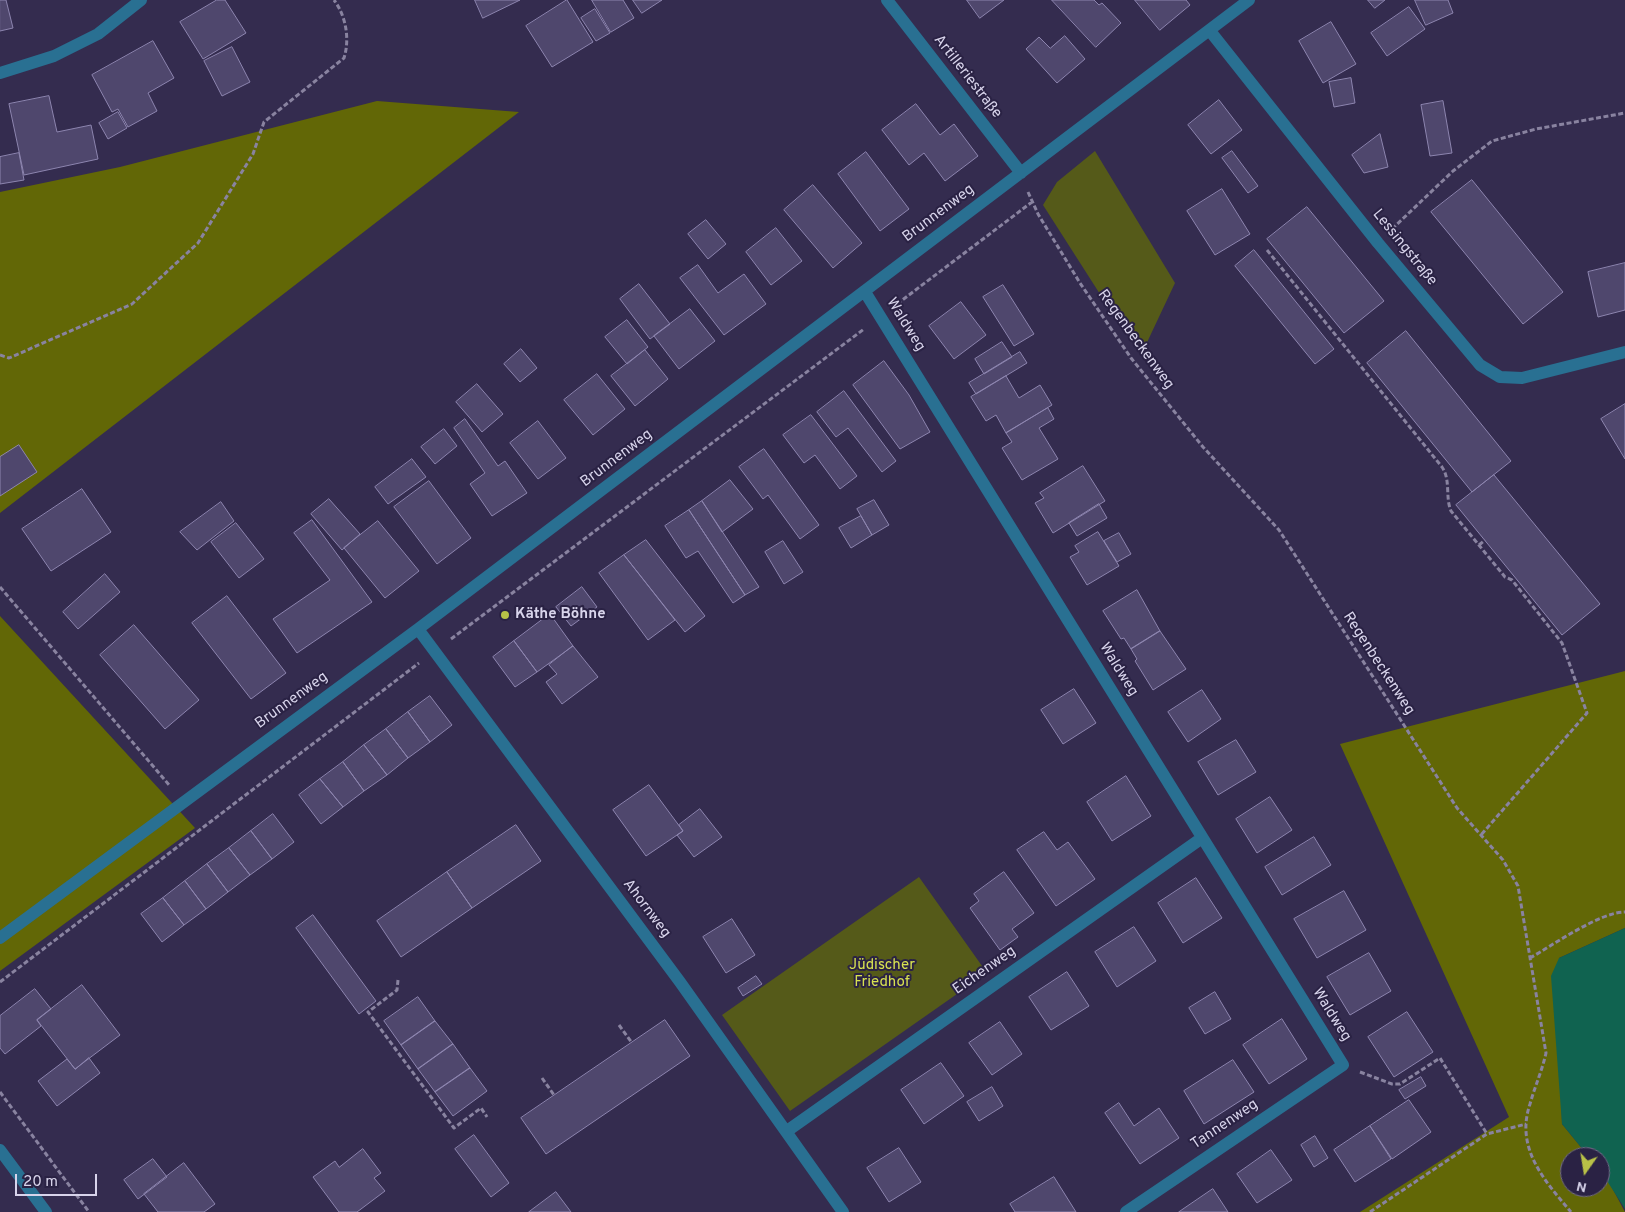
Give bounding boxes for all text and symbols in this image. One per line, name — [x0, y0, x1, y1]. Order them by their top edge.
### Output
street label: Artilleriestraße — [929, 32, 1005, 122]
street label: Brunnenweg — [900, 181, 978, 247]
street label: Lessingstraße — [1368, 206, 1440, 290]
street label: Regenbeckenweg — [1093, 287, 1177, 393]
street label: Waldweg — [882, 295, 928, 355]
street label: Brunnenweg — [578, 426, 656, 492]
place label: Käthe Böhne — [515, 606, 606, 624]
marker: Käthe Böhne — [499, 609, 511, 621]
street label: Regenbeckenweg — [1338, 609, 1418, 719]
street label: Waldweg — [1095, 640, 1141, 700]
street label: Brunnenweg — [252, 669, 332, 733]
street label: Ahornweg — [618, 876, 674, 942]
street label: Eichenweg — [950, 943, 1020, 999]
park label: Jüdischer Friedhof — [849, 957, 915, 992]
street label: Waldweg — [1308, 985, 1354, 1045]
street label: Tannenweg — [1188, 1096, 1262, 1154]
north arrow — [1560, 1147, 1610, 1197]
scale bar — [18, 1164, 100, 1196]
text: 20 m — [23, 1173, 58, 1192]
text: N — [1575, 1177, 1589, 1196]

